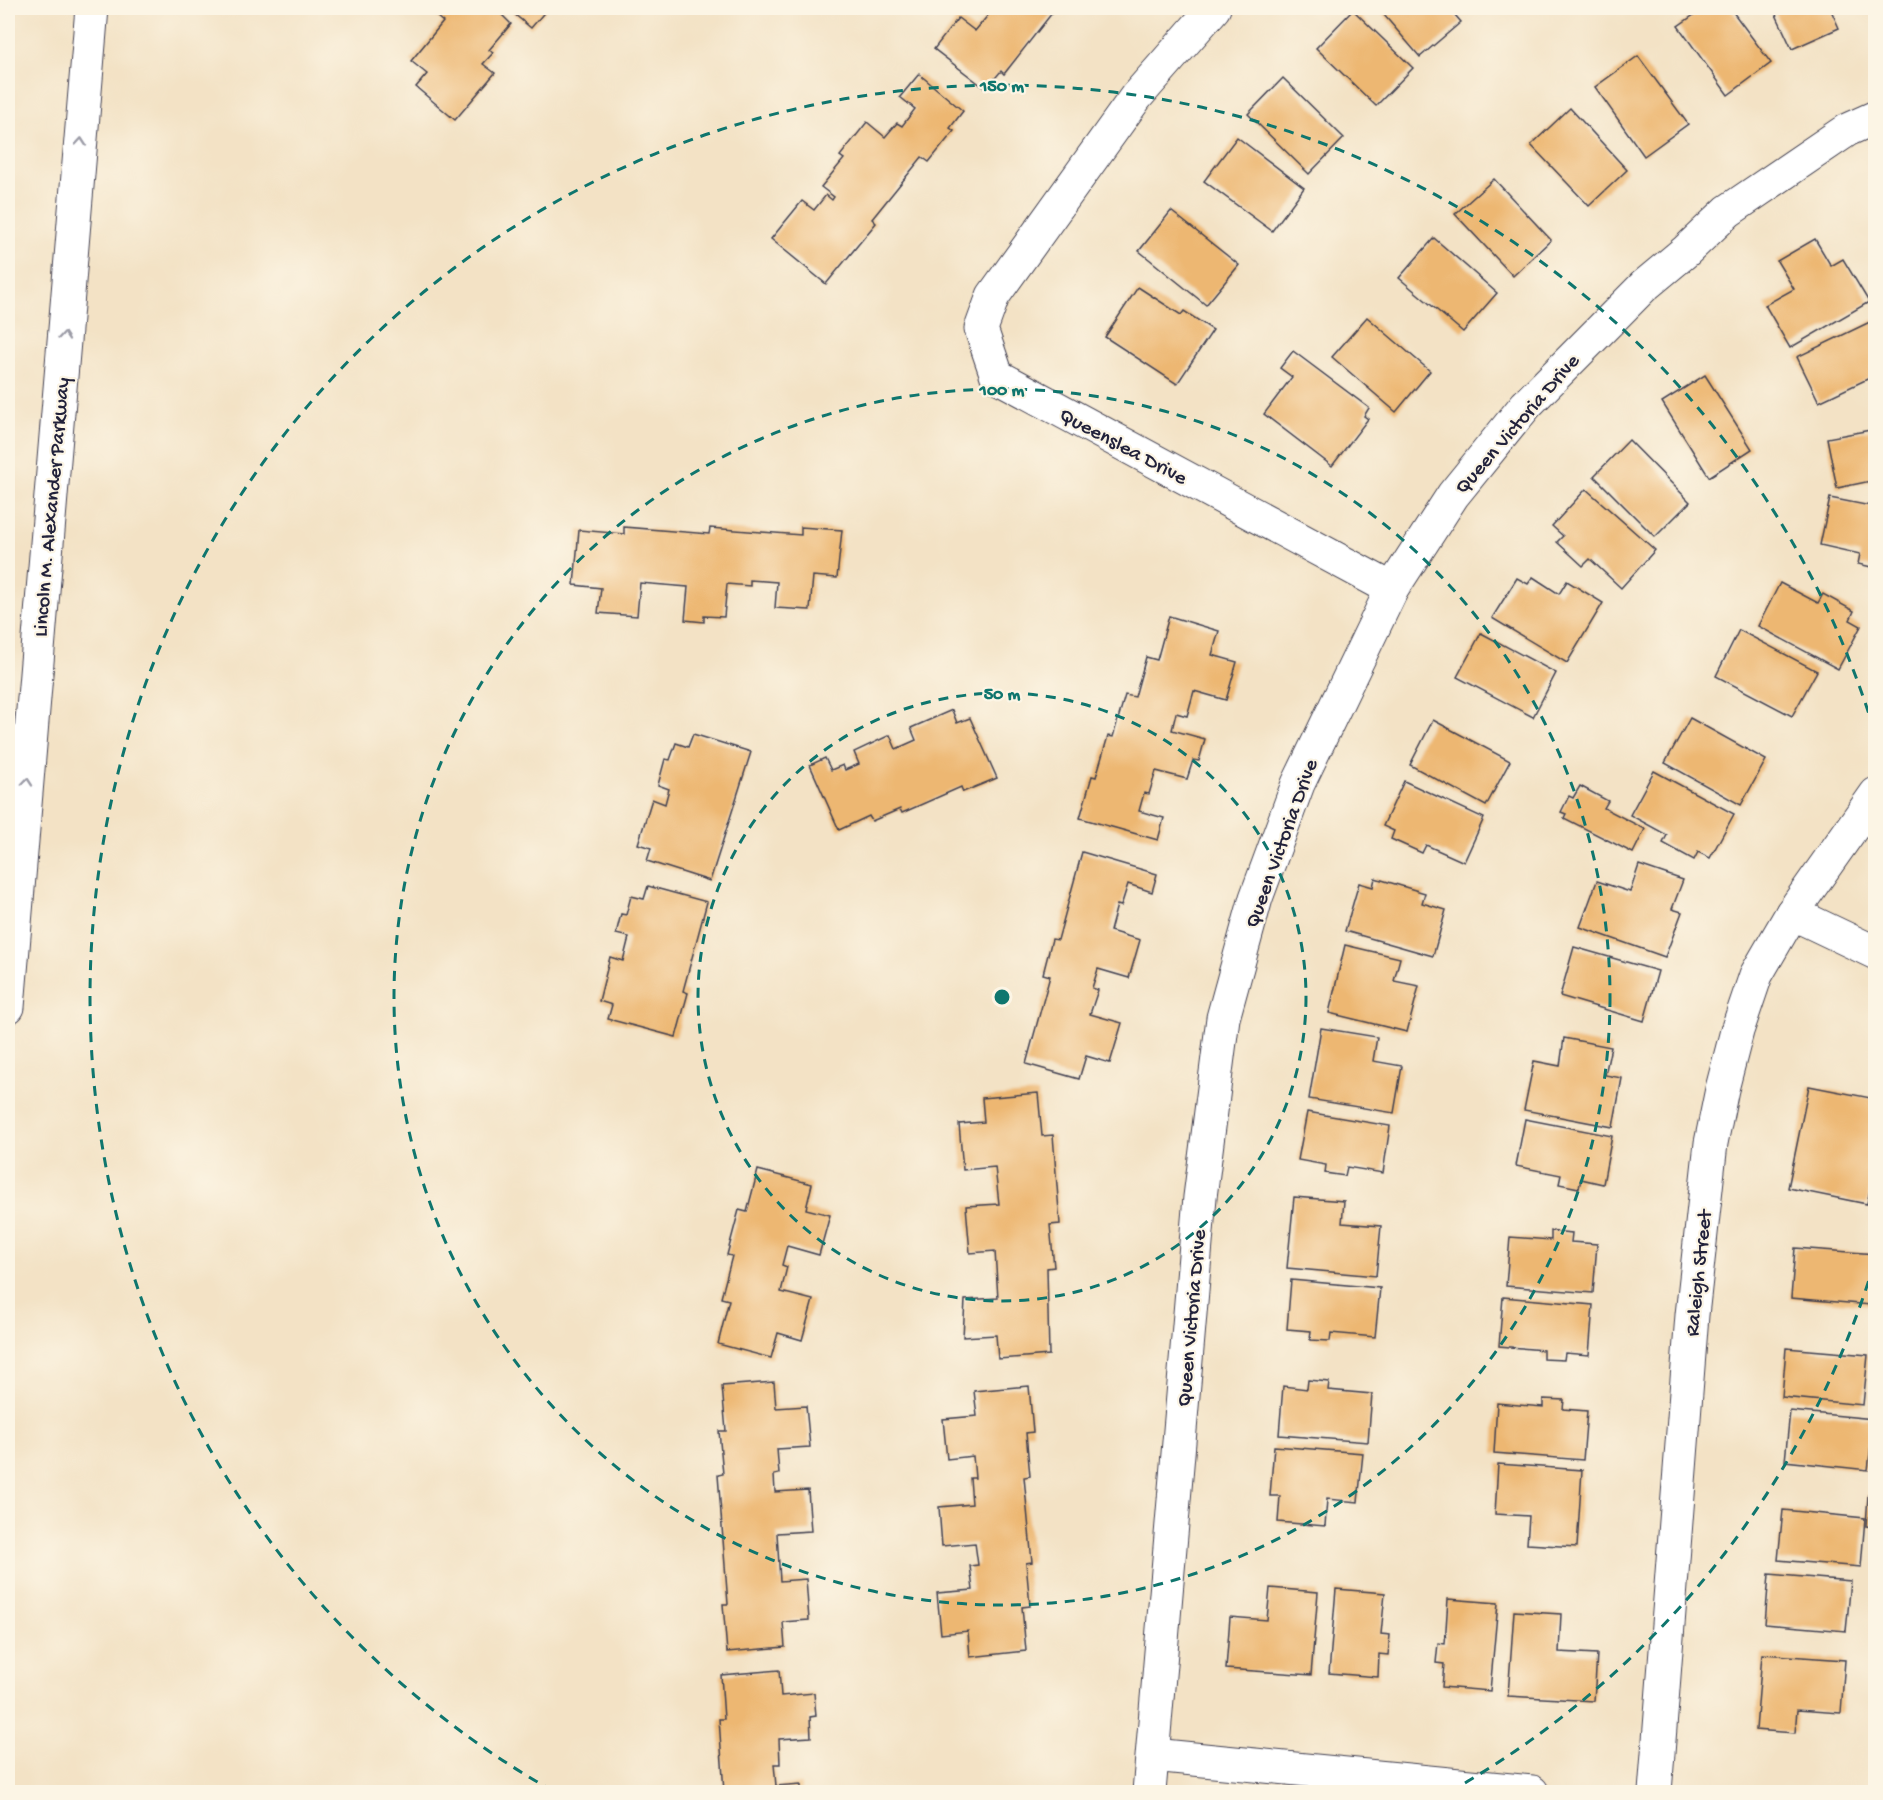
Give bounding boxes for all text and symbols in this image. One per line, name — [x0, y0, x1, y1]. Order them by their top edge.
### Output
text: 150 m — [979, 77, 1024, 98]
one-way arrow — [74, 137, 87, 146]
one-way arrow — [57, 332, 70, 341]
street label: Queen Victoria Drive — [1451, 349, 1587, 501]
street label: Lincoln M. Alexander Parkway — [30, 377, 77, 638]
text: 100 m — [979, 381, 1025, 402]
street label: Queenslea Drive — [1054, 404, 1192, 493]
text: 50 m — [984, 685, 1021, 706]
street label: Queen Victoria Drive — [1241, 755, 1326, 932]
one-way arrow — [20, 777, 33, 786]
centre of rings — [992, 987, 1012, 1007]
street label: Raleigh Street — [1681, 1207, 1720, 1338]
street label: Queen Victoria Drive — [1173, 1227, 1214, 1408]

